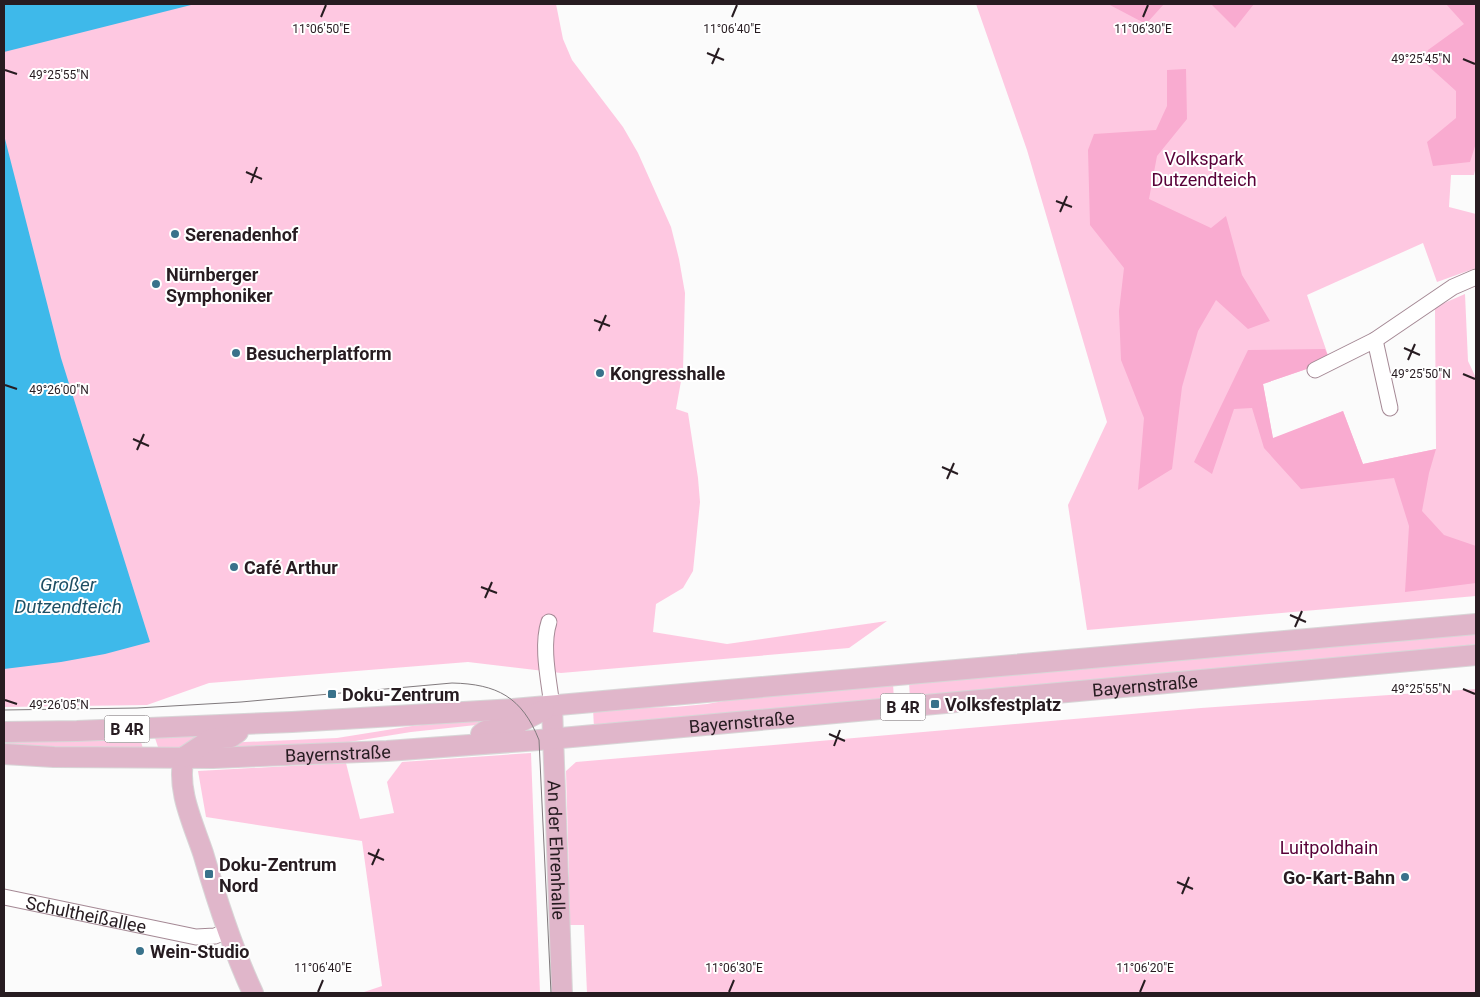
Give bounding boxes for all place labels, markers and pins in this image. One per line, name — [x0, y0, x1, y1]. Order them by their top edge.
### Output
place label: Serenadenhof — [185, 224, 299, 245]
marker: Serenadenhof — [169, 228, 181, 240]
place label: Nürnberger Symphoniker — [166, 264, 273, 306]
marker: Nürnberger Symphoniker — [150, 278, 162, 290]
place label: Besucherplatform — [246, 343, 392, 364]
marker: Besucherplatform — [230, 347, 242, 359]
place label: Kongresshalle — [610, 363, 726, 384]
marker: Kongresshalle — [594, 367, 606, 379]
place label: Café Arthur — [244, 557, 338, 578]
marker: Café Arthur — [228, 561, 240, 573]
place label: Doku-Zentrum — [342, 684, 460, 705]
marker: Doku-Zentrum — [326, 688, 338, 700]
place label: Volksfestplatz — [945, 694, 1061, 715]
marker: Volksfestplatz — [929, 698, 941, 710]
place label: Doku-Zentrum Nord — [219, 854, 337, 896]
place label: Go-Kart-Bahn — [1283, 867, 1395, 888]
marker: Doku-Zentrum Nord — [203, 868, 215, 880]
marker: Go-Kart-Bahn — [1399, 871, 1411, 883]
place label: Wein-Studio — [150, 941, 249, 962]
marker: Wein-Studio — [134, 945, 146, 957]

